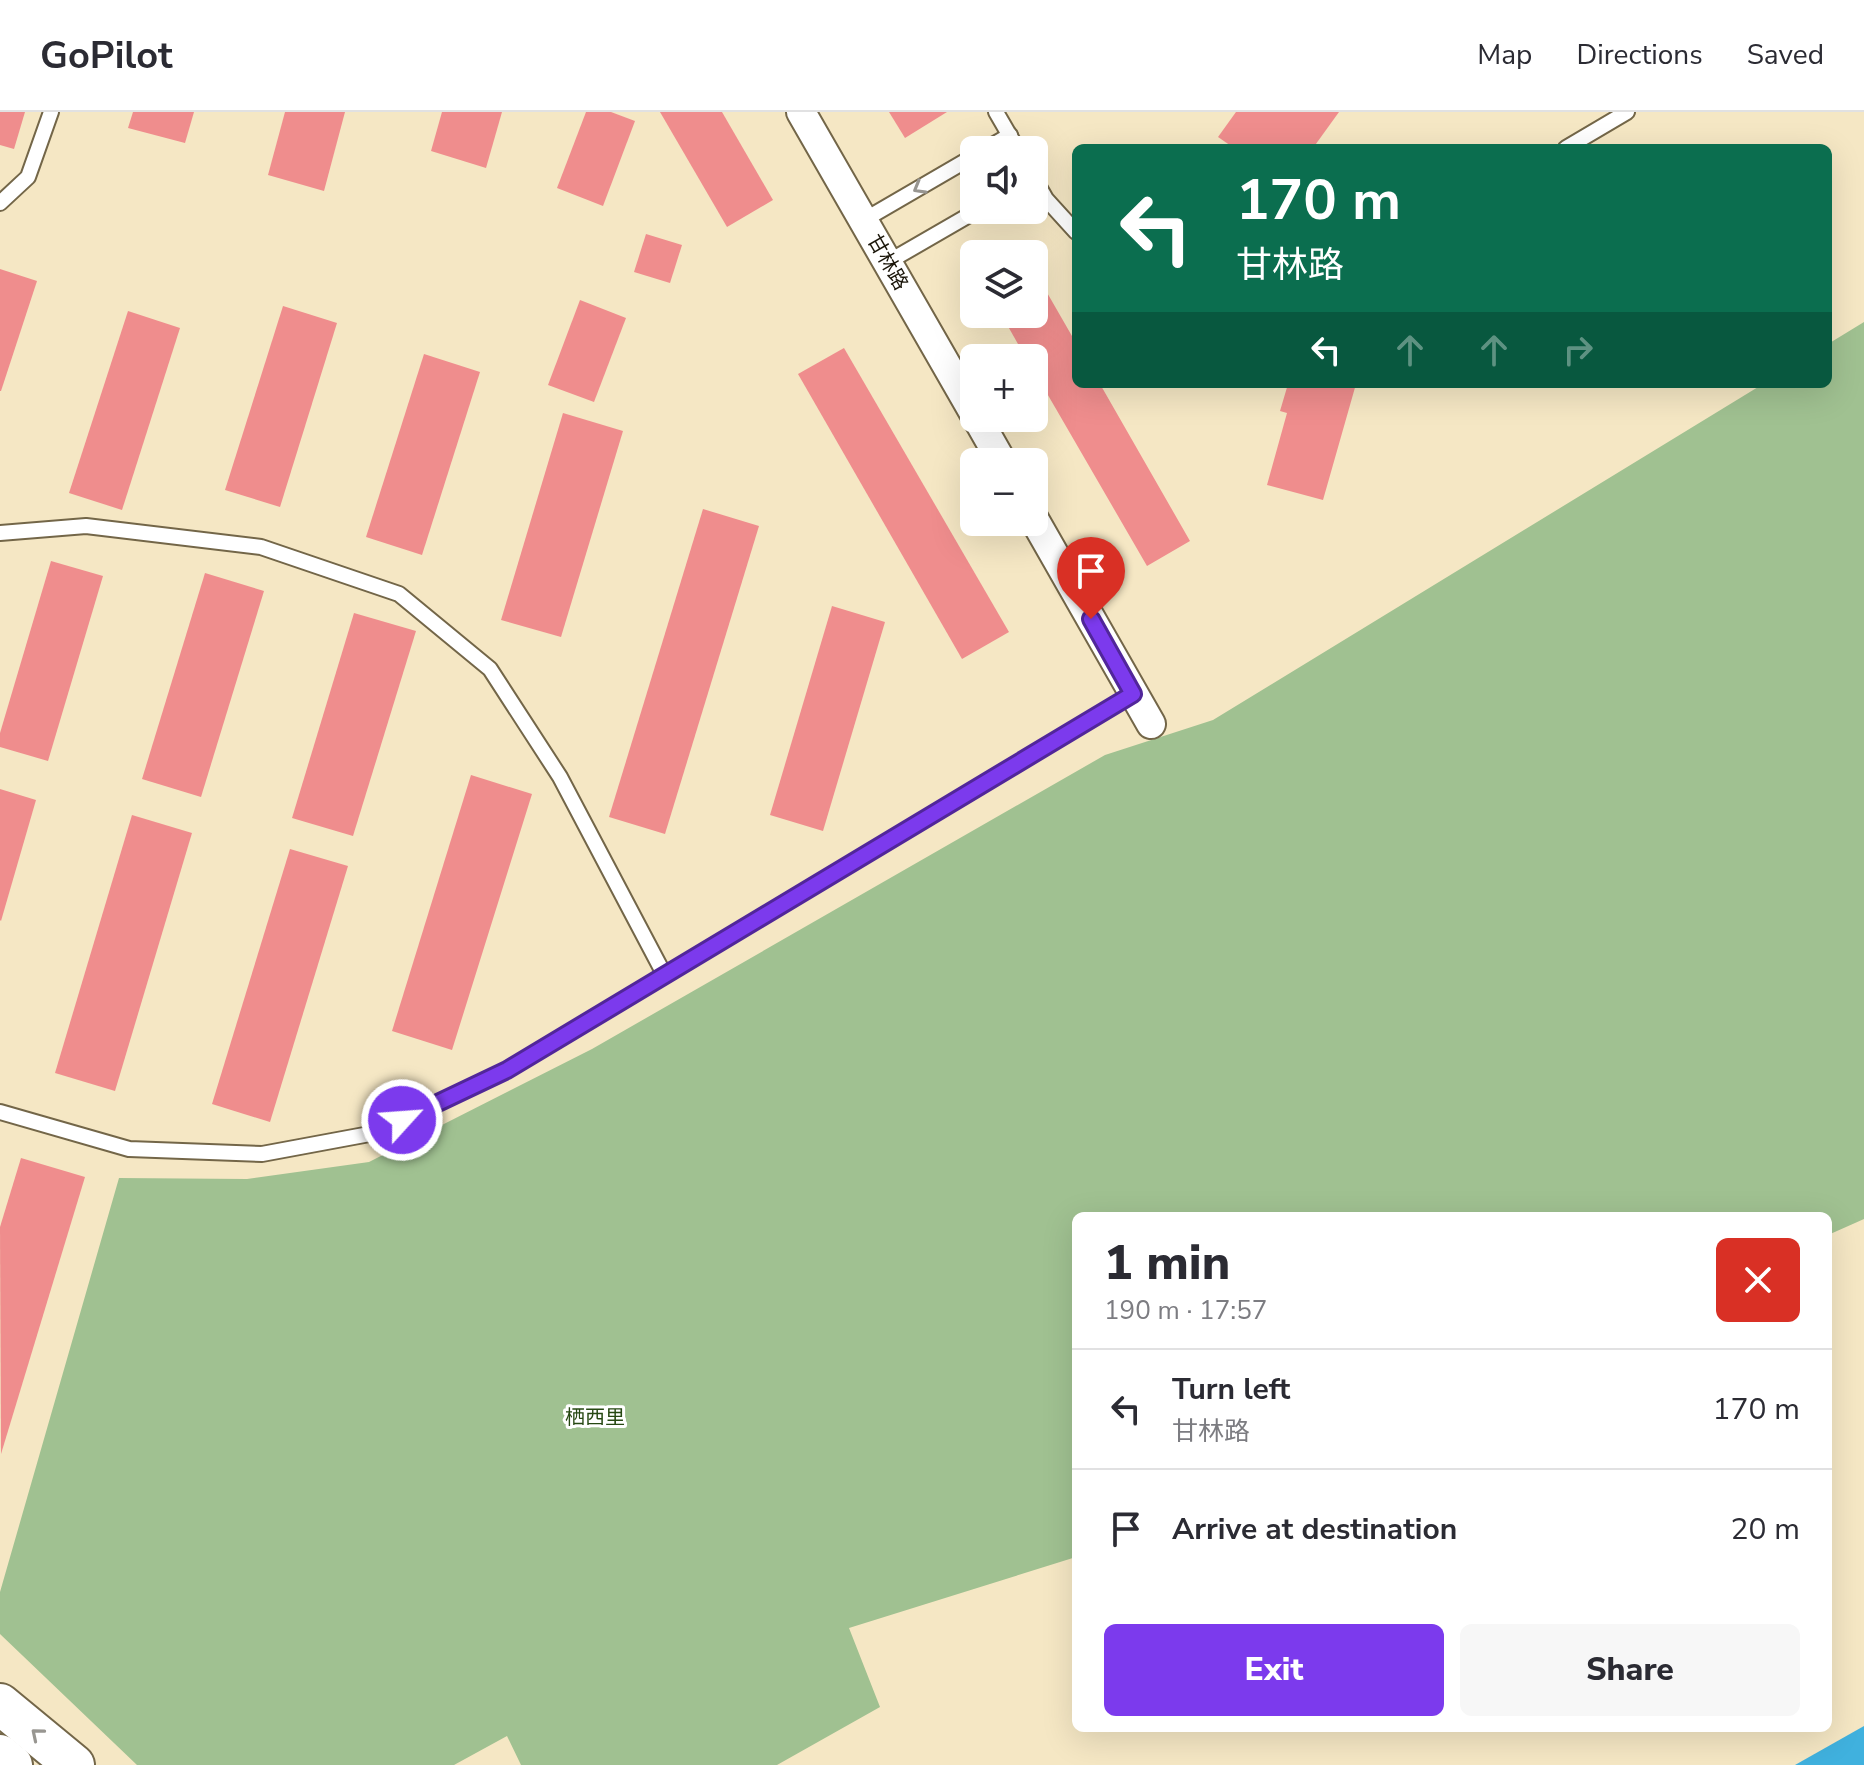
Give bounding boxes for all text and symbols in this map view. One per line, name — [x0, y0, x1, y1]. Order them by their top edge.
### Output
text: GoPilot — [40, 30, 173, 81]
text: Map — [1477, 36, 1532, 74]
text: Directions — [1576, 36, 1703, 74]
text: Saved — [1747, 36, 1824, 74]
map controls — [960, 136, 1048, 536]
button: sound — [960, 136, 1048, 224]
text: 170 m — [1236, 162, 1401, 239]
icon: left — [1104, 176, 1208, 280]
one-way arrow — [913, 178, 928, 194]
street label: 甘林路 — [861, 230, 914, 295]
button: layers — [960, 240, 1048, 328]
text: 甘林路 — [1236, 241, 1344, 290]
icon: left — [1304, 328, 1348, 372]
icon: ahead — [1388, 328, 1432, 372]
icon: ahead — [1472, 328, 1516, 372]
icon: right — [1556, 328, 1600, 372]
button: + — [960, 344, 1048, 432]
button: − — [960, 448, 1048, 536]
pin — [1057, 537, 1125, 619]
icon: arrive — [1069, 549, 1113, 593]
position arrow — [360, 1078, 444, 1162]
text: 1 min — [1104, 1230, 1230, 1296]
button: close — [1716, 1238, 1800, 1322]
text: 190 m · 17:57 — [1104, 1293, 1267, 1328]
text: Turn left — [1172, 1369, 1290, 1410]
icon: left — [1104, 1387, 1148, 1431]
text: 170 m — [1713, 1389, 1800, 1430]
park label: 栖西里 — [565, 1404, 625, 1431]
text: 甘林路 — [1172, 1414, 1250, 1449]
icon: arrive — [1104, 1507, 1148, 1551]
text: Arrive at destination — [1172, 1509, 1457, 1550]
text: 20 m — [1731, 1509, 1800, 1550]
button: Exit — [1104, 1624, 1444, 1716]
button: Share — [1460, 1624, 1800, 1716]
one-way arrow — [32, 1729, 46, 1744]

